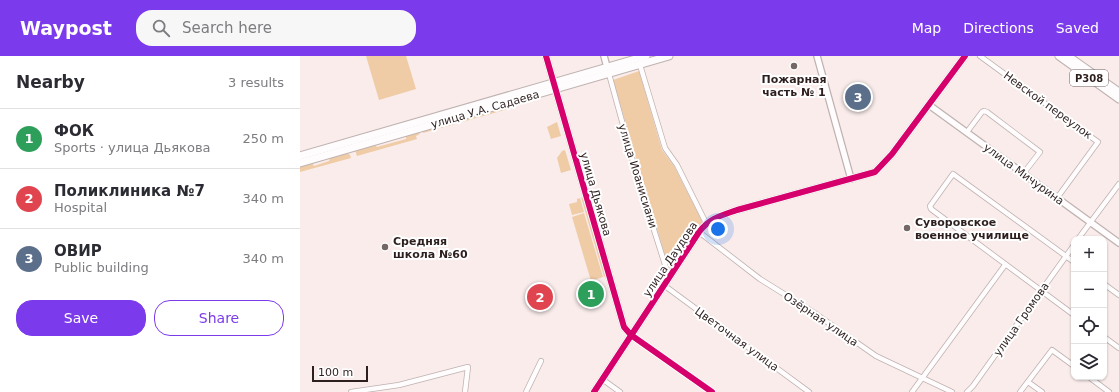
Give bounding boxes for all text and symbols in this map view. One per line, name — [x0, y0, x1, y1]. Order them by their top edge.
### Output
search box — [136, 10, 416, 46]
text: Waypost — [20, 17, 112, 39]
icon: search — [150, 17, 172, 39]
text: Search here — [182, 19, 272, 37]
text: Map — [912, 20, 941, 36]
text: Directions — [963, 20, 1034, 36]
text: Saved — [1056, 20, 1099, 36]
marker: Пожарная часть № 1 — [789, 61, 799, 71]
street label: Невской переулок — [1001, 69, 1095, 142]
road number: P308 — [1070, 70, 1108, 86]
text: Nearby — [16, 72, 85, 92]
place label: Пожарная часть № 1 — [761, 73, 827, 99]
text: 3 results — [228, 75, 284, 90]
pin: 3 — [845, 82, 871, 112]
street label: улица У.А. Садаева — [430, 88, 541, 131]
text: ФОК — [54, 122, 94, 140]
street label: улица Иоанисиани — [615, 122, 660, 230]
text: 1 — [24, 131, 34, 146]
text: 250 m — [242, 131, 284, 146]
text: Sports · улица Дьякова — [54, 140, 211, 155]
street label: улица Мичурина — [981, 141, 1066, 208]
street label: улица Дьякова — [577, 151, 614, 238]
text: Поликлиника №7 — [54, 182, 205, 200]
text: 2 — [24, 191, 34, 206]
text: 340 m — [242, 191, 284, 206]
text: Hospital — [54, 200, 107, 215]
place label: Суворовское военное училище — [915, 216, 1029, 242]
street label: улица Даудова — [640, 219, 700, 299]
your location — [708, 219, 728, 239]
marker: Суворовское военное училище — [902, 223, 912, 233]
place label: Средняя школа №60 — [393, 235, 468, 261]
map controls — [1071, 236, 1107, 380]
button: + — [1071, 236, 1107, 272]
text: ОВИР — [54, 242, 102, 260]
marker: Средняя школа №60 — [380, 242, 390, 252]
text: 3 — [24, 251, 34, 266]
text: 340 m — [242, 251, 284, 266]
text: Public building — [54, 260, 149, 275]
button: − — [1071, 272, 1107, 308]
pin: 1 — [578, 279, 604, 309]
street label: улица Громова — [991, 280, 1052, 359]
pin: 2 — [527, 282, 553, 312]
street label: Озёрная улица — [781, 290, 861, 349]
button: Save — [16, 300, 146, 336]
button: Share — [154, 300, 284, 336]
street label: Цветочная улица — [692, 305, 781, 374]
button: locate — [1071, 308, 1107, 344]
button: layers — [1071, 344, 1107, 380]
scale bar — [312, 364, 368, 383]
text: 100 m — [318, 366, 353, 379]

